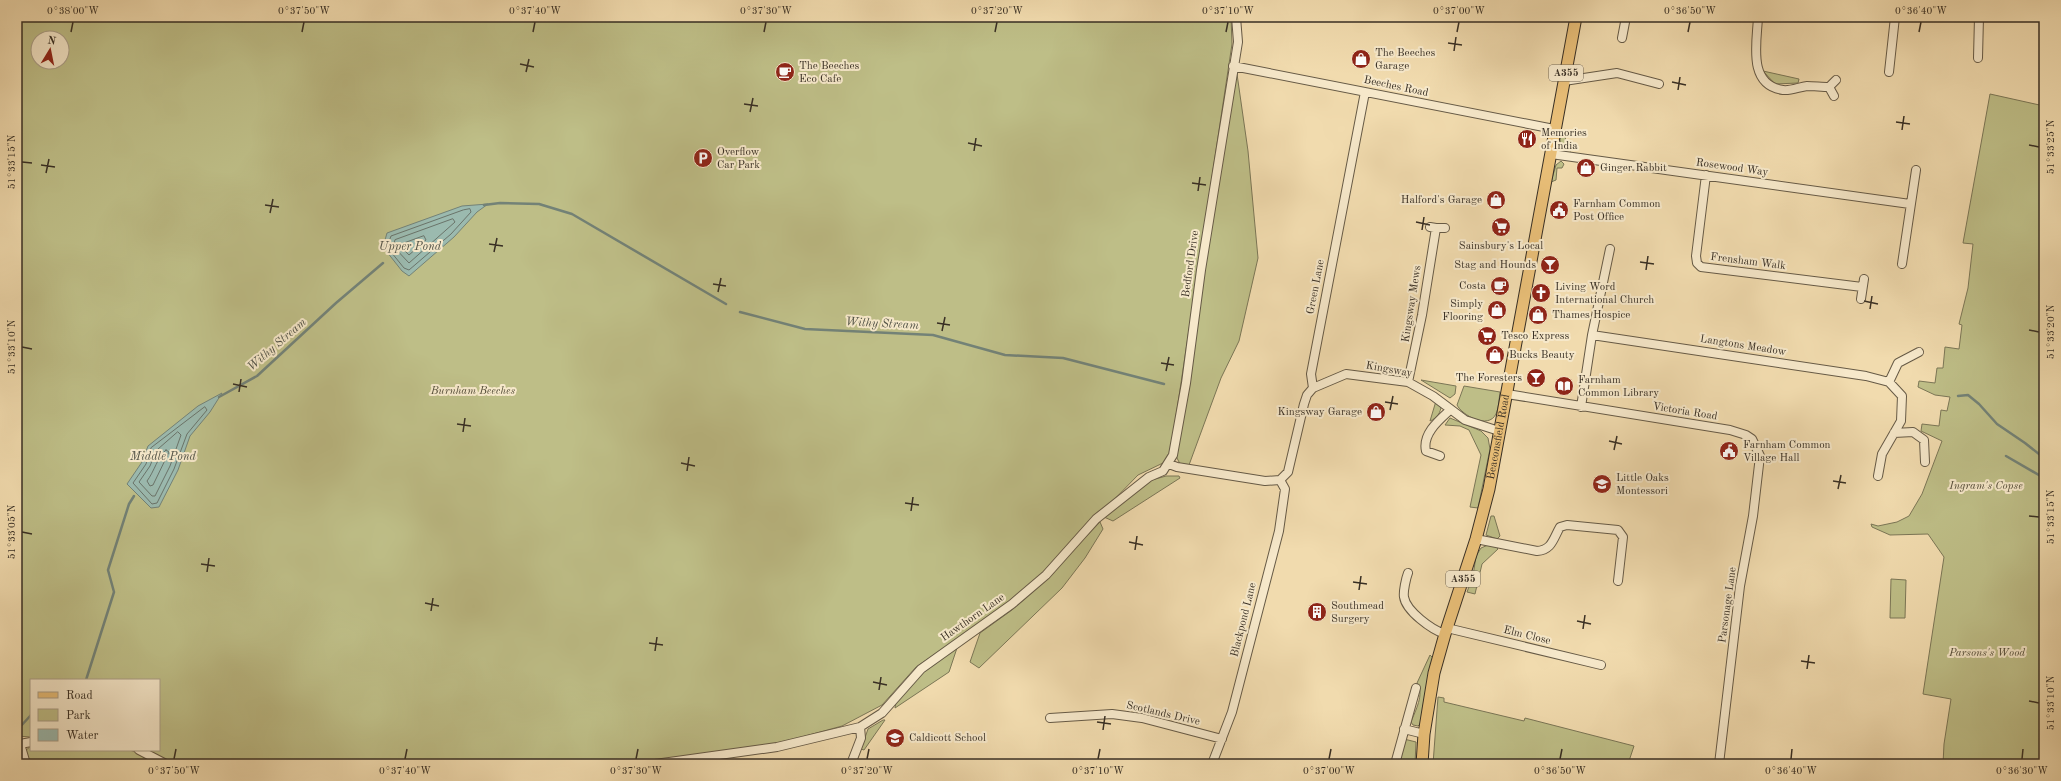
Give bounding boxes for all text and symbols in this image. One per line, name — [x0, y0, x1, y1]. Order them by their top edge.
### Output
text: 0°38'00"W — [47, 6, 99, 16]
text: 0°37'50"W — [278, 6, 330, 16]
text: 0°37'40"W — [509, 6, 561, 16]
text: 0°37'30"W — [740, 6, 792, 16]
text: 0°37'20"W — [971, 6, 1023, 16]
text: 0°37'10"W — [1202, 6, 1254, 16]
text: 0°37'00"W — [1433, 6, 1485, 16]
text: 0°36'50"W — [1664, 6, 1716, 16]
text: 0°36'40"W — [1895, 6, 1947, 16]
north arrow — [30, 30, 70, 70]
text: N — [46, 35, 57, 48]
shop icon: The Beeches Garage — [1350, 48, 1372, 70]
place label: The Beeches Garage — [1375, 48, 1436, 72]
cafe icon: The Beeches Eco Cafe — [774, 61, 796, 83]
place label: The Beeches Eco Cafe — [799, 61, 860, 85]
road number: A355 — [1549, 65, 1583, 81]
street label: Beeches Road — [1363, 75, 1430, 99]
text: 51°33'25"N — [2046, 119, 2056, 174]
restaurant icon: Memories of India — [1516, 128, 1538, 150]
place label: Memories of India — [1541, 128, 1587, 152]
text: 51°33'15"N — [7, 134, 17, 189]
parking icon: Overflow Car Park — [692, 147, 714, 169]
place label: Overflow Car Park — [717, 147, 760, 171]
shop icon: Ginger Rabbit — [1575, 157, 1597, 179]
street label: Rosewood Way — [1695, 157, 1769, 179]
place label: Ginger Rabbit — [1600, 163, 1667, 174]
shop icon: Halford's Garage — [1485, 189, 1507, 211]
place label: Halford's Garage — [1401, 195, 1482, 206]
public building icon: Farnham Common Post Office — [1548, 199, 1570, 221]
place label: Farnham Common Post Office — [1573, 199, 1661, 223]
supermarket icon: Sainsbury's Local — [1490, 216, 1512, 238]
street label: Bedford Drive — [1181, 230, 1201, 298]
water label: Upper Pond — [379, 241, 442, 253]
place label: Sainsbury's Local — [1459, 241, 1543, 252]
street label: Frensham Walk — [1710, 252, 1787, 272]
bar icon: Stag and Hounds — [1539, 254, 1561, 276]
street label: Green Lane — [1305, 259, 1327, 315]
place label: Stag and Hounds — [1454, 260, 1536, 271]
street label: Kingsway Mews — [1400, 264, 1424, 343]
cafe icon: Costa — [1489, 275, 1511, 297]
place label: Costa — [1459, 281, 1487, 292]
church icon: Living Word International Church — [1530, 282, 1552, 304]
place label: Living Word International Church — [1555, 282, 1654, 306]
place label: Simply Flooring — [1442, 299, 1483, 323]
shop icon: Simply Flooring — [1486, 299, 1508, 321]
shop icon: Thames Hospice — [1527, 304, 1549, 326]
text: 51°33'20"N — [2046, 304, 2056, 359]
place label: Thames Hospice — [1552, 310, 1630, 321]
water label: Withy Stream — [245, 316, 309, 374]
water label: Withy Stream — [845, 316, 919, 332]
text: 51°33'10"N — [7, 319, 17, 374]
supermarket icon: Tesco Express — [1476, 325, 1498, 347]
place label: Tesco Express — [1501, 331, 1570, 342]
street label: Langtons Meadow — [1699, 334, 1787, 358]
shop icon: Bucks Beauty — [1484, 344, 1506, 366]
place label: Bucks Beauty — [1509, 350, 1575, 361]
street label: Kingsway — [1365, 360, 1413, 380]
bar icon: The Foresters — [1525, 367, 1547, 389]
place label: The Foresters — [1455, 373, 1522, 384]
library icon: Farnham Common Library — [1553, 375, 1575, 397]
place label: Farnham Common Library — [1578, 375, 1659, 399]
park label: Burnham Beeches — [430, 386, 516, 397]
street label: Beaconsfield Road — [1485, 393, 1512, 480]
shop icon: Kingsway Garage — [1365, 401, 1387, 423]
street label: Victoria Road — [1652, 401, 1718, 423]
place label: Kingsway Garage — [1277, 407, 1362, 418]
public building icon: Farnham Common Village Hall — [1718, 440, 1740, 462]
place label: Farnham Common Village Hall — [1743, 440, 1831, 464]
water label: Middle Pond — [129, 451, 197, 463]
school or university icon: Little Oaks Montessori — [1591, 473, 1613, 495]
place label: Little Oaks Montessori — [1616, 473, 1669, 497]
park label: Ingram's Copse — [1948, 481, 2023, 492]
text: 51°33'15"N — [2046, 489, 2056, 544]
text: 51°33'05"N — [7, 504, 17, 559]
street label: Parsonage Lane — [1717, 566, 1739, 644]
road number: A355 — [1446, 571, 1480, 587]
street label: Blackpond Lane — [1229, 582, 1259, 658]
street label: Hawthorn Lane — [939, 592, 1007, 644]
building icon: Southmead Surgery — [1306, 601, 1328, 623]
place label: Southmead Surgery — [1331, 601, 1384, 625]
street label: Elm Close — [1502, 625, 1552, 647]
park label: Parsons's Wood — [1948, 648, 2025, 659]
text: 51°33'10"N — [2046, 675, 2056, 730]
legend — [30, 679, 160, 751]
text: Road — [66, 690, 93, 702]
street label: Scotlands Drive — [1125, 700, 1201, 728]
text: Park — [66, 710, 91, 722]
school or university icon: Caldicott School — [884, 727, 906, 749]
text: Water — [66, 730, 99, 742]
place label: Caldicott School — [909, 733, 986, 744]
text: 0°37'50"W — [148, 766, 200, 776]
text: 0°37'40"W — [379, 766, 431, 776]
text: 0°37'30"W — [610, 766, 662, 776]
text: 0°37'20"W — [841, 766, 893, 776]
text: 0°37'10"W — [1072, 766, 1124, 776]
text: 0°37'00"W — [1303, 766, 1355, 776]
text: 0°36'50"W — [1534, 766, 1586, 776]
text: 0°36'40"W — [1765, 766, 1817, 776]
text: 0°36'30"W — [1996, 766, 2048, 776]

